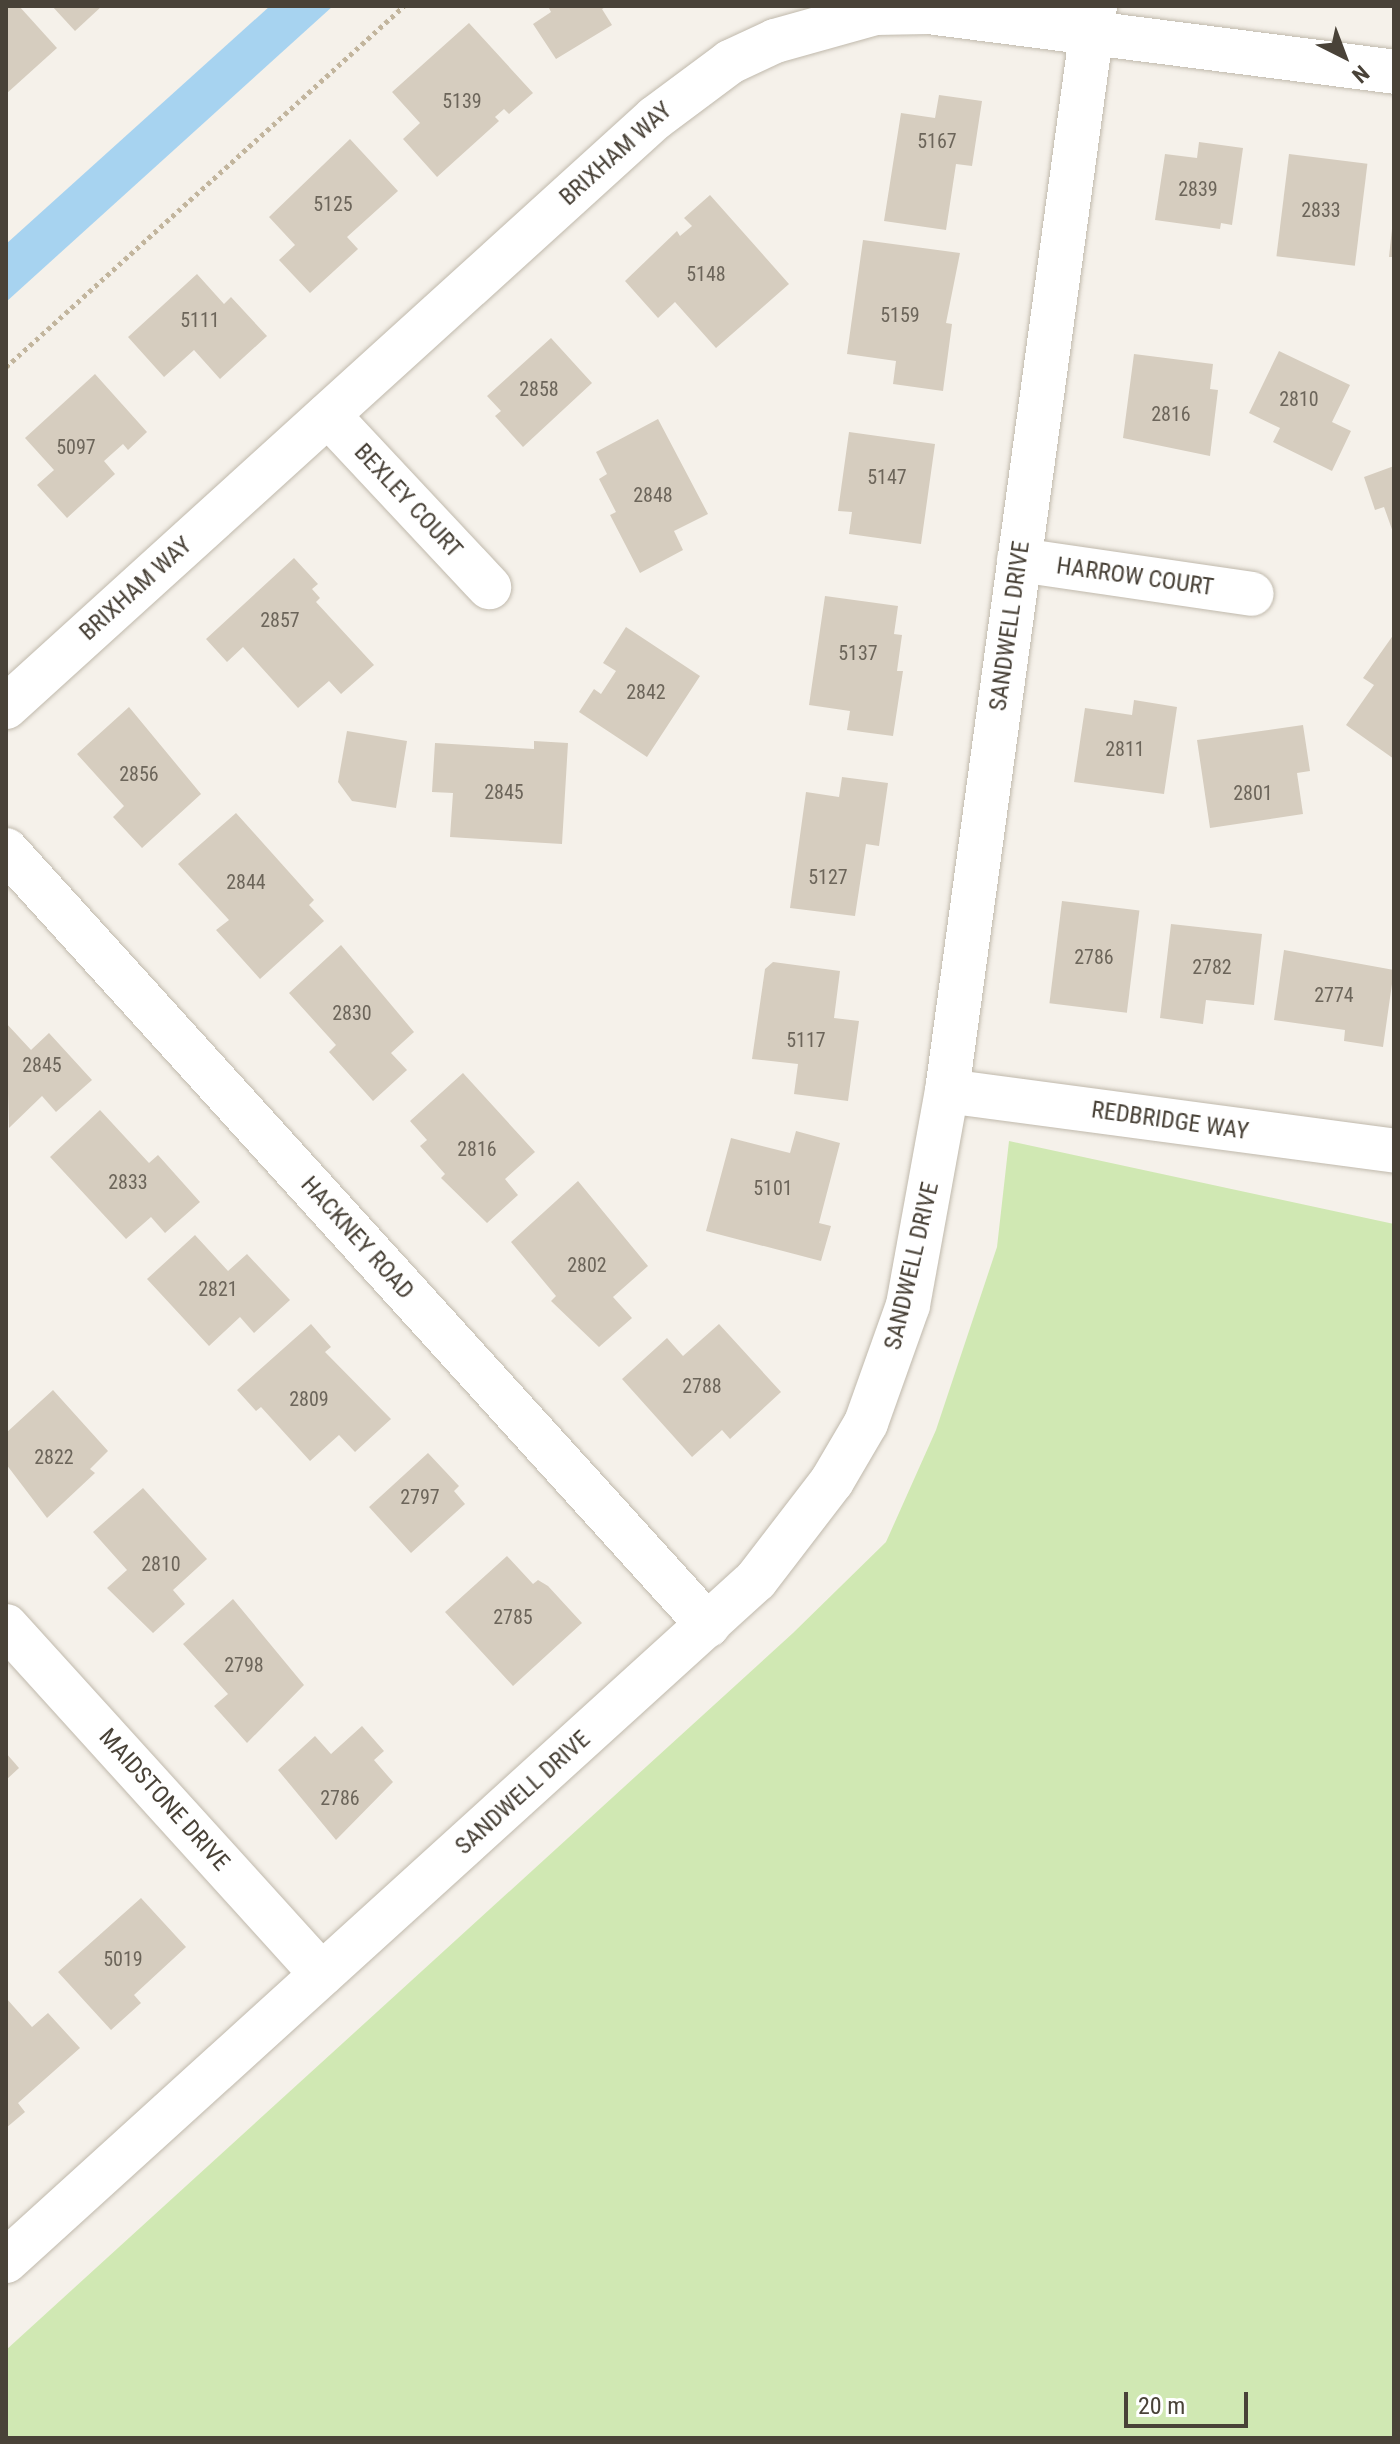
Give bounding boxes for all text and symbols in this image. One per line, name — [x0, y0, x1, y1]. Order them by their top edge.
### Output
north arrow — [1304, 16, 1384, 96]
text: N — [1347, 60, 1374, 88]
house number: 5139 — [442, 89, 482, 113]
street label: BRIXHAM WAY — [554, 96, 678, 212]
house number: 5167 — [917, 129, 957, 153]
house number: 2839 — [1178, 177, 1218, 201]
house number: 5125 — [313, 192, 353, 216]
house number: 2833 — [1301, 198, 1341, 222]
house number: 5148 — [686, 262, 726, 286]
house number: 5159 — [880, 303, 920, 327]
house number: 5111 — [180, 308, 220, 332]
house number: 2858 — [519, 377, 559, 401]
house number: 2810 — [1279, 387, 1319, 411]
house number: 2816 — [1151, 402, 1191, 426]
house number: 5097 — [56, 435, 96, 459]
street label: BEXLEY COURT — [348, 438, 468, 564]
house number: 5147 — [867, 465, 907, 489]
house number: 2848 — [633, 483, 673, 507]
street label: BRIXHAM WAY — [74, 531, 198, 647]
street label: SANDWELL DRIVE — [984, 539, 1036, 713]
street label: HARROW COURT — [1055, 552, 1215, 602]
house number: 2857 — [260, 608, 300, 632]
house number: 5137 — [838, 641, 878, 665]
house number: 2842 — [626, 680, 666, 704]
house number: 2811 — [1105, 737, 1145, 761]
house number: 2856 — [119, 762, 159, 786]
house number: 2845 — [484, 780, 524, 804]
house number: 2801 — [1233, 781, 1273, 805]
house number: 5127 — [808, 865, 848, 889]
house number: 2844 — [226, 870, 266, 894]
house number: 2786 — [1074, 945, 1114, 969]
house number: 2782 — [1192, 955, 1232, 979]
house number: 2774 — [1314, 983, 1354, 1007]
house number: 2830 — [332, 1001, 372, 1025]
house number: 5117 — [786, 1028, 826, 1052]
house number: 2845 — [22, 1053, 62, 1077]
street label: REDBRIDGE WAY — [1089, 1096, 1251, 1146]
house number: 2816 — [457, 1137, 497, 1161]
house number: 2833 — [108, 1170, 148, 1194]
street label: HACKNEY ROAD — [294, 1171, 420, 1305]
house number: 5101 — [753, 1176, 793, 1200]
street label: SANDWELL DRIVE — [879, 1179, 945, 1353]
house number: 2802 — [567, 1253, 607, 1277]
house number: 2821 — [198, 1277, 238, 1301]
house number: 2788 — [682, 1374, 722, 1398]
house number: 2809 — [289, 1387, 329, 1411]
house number: 2822 — [34, 1445, 74, 1469]
house number: 2797 — [400, 1485, 440, 1509]
house number: 2810 — [141, 1552, 181, 1576]
house number: 2785 — [493, 1605, 533, 1629]
house number: 2798 — [224, 1653, 264, 1677]
street label: MAIDSTONE DRIVE — [93, 1723, 235, 1877]
street label: SANDWELL DRIVE — [450, 1725, 596, 1861]
house number: 2786 — [320, 1786, 360, 1810]
house number: 5019 — [103, 1947, 143, 1971]
scale bar — [1128, 2376, 1252, 2426]
text: 20 m — [1138, 2392, 1185, 2420]

